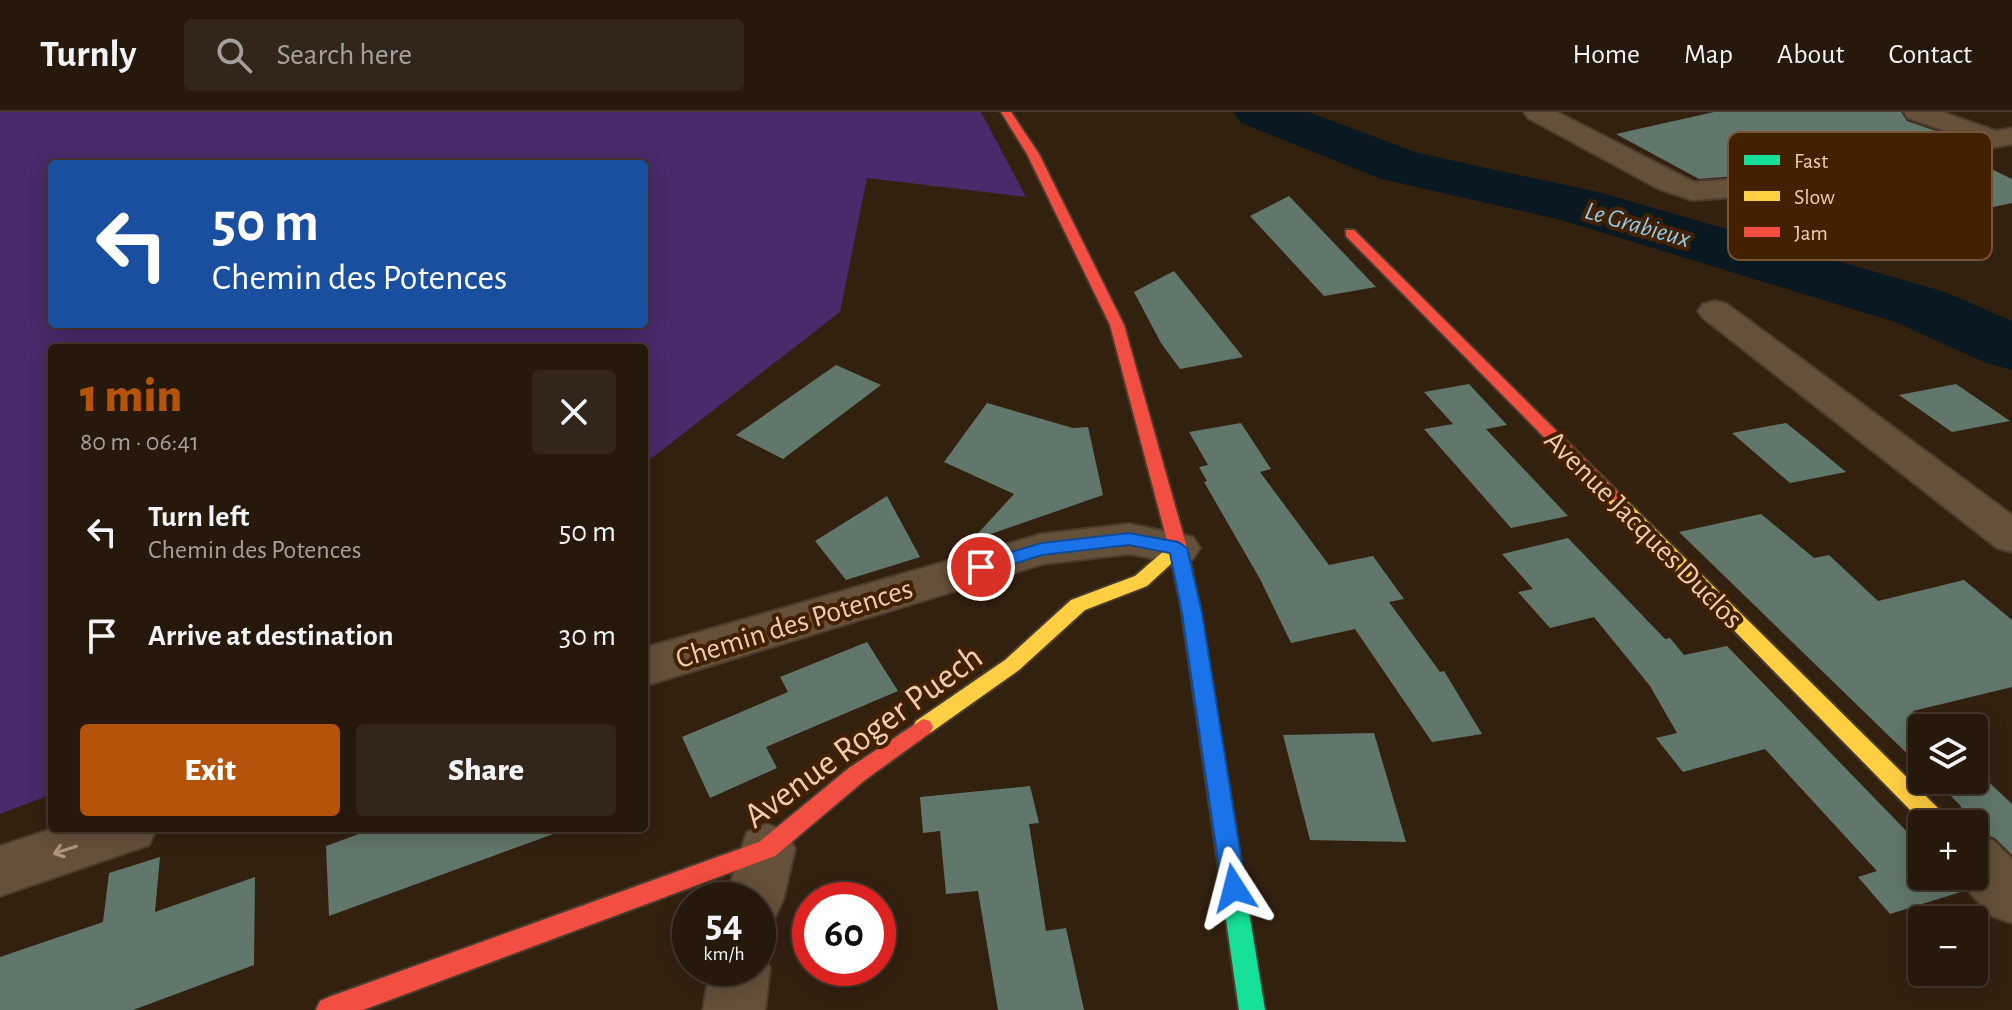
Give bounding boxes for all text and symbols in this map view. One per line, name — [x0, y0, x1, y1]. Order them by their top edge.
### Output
search box — [184, 19, 744, 91]
icon: search — [212, 33, 256, 77]
text: Turnly — [40, 36, 136, 74]
text: Search here — [276, 40, 412, 70]
text: Home — [1573, 41, 1640, 69]
text: Map — [1684, 41, 1733, 69]
text: About — [1777, 41, 1845, 69]
text: Contact — [1889, 41, 1972, 69]
legend — [1728, 132, 1992, 260]
text: Fast — [1794, 150, 1828, 172]
text: Slow — [1794, 186, 1835, 208]
icon: left — [80, 192, 184, 296]
text: 50 m — [212, 195, 319, 251]
water label: Le Grabieux — [1582, 197, 1694, 253]
text: Jam — [1794, 222, 1828, 244]
text: Chemin des Potences — [212, 260, 507, 296]
button: close — [532, 370, 616, 454]
text: 1 min — [80, 373, 182, 421]
street label: Avenue Jacques Duclos — [1539, 425, 1748, 634]
text: 80 m · 06:41 — [80, 429, 199, 455]
text: Turn left — [148, 502, 249, 532]
icon: left — [80, 510, 124, 554]
text: 50 m — [559, 517, 616, 547]
pin — [947, 533, 1015, 601]
text: Chemin des Potences — [148, 537, 361, 563]
icon: arrive — [959, 545, 1003, 589]
street label: Chemin des Potences — [672, 574, 916, 674]
icon: arrive — [80, 614, 124, 658]
text: Arrive at destination — [148, 621, 394, 651]
text: 30 m — [559, 621, 616, 651]
street label: Avenue Roger Puech — [737, 638, 989, 835]
map controls — [1908, 714, 1988, 986]
button: layers — [1908, 714, 1988, 794]
button: Exit — [80, 724, 340, 816]
button: Share — [356, 724, 616, 816]
button: + — [1908, 810, 1988, 890]
one-way arrow — [53, 843, 78, 858]
position arrow — [1192, 846, 1276, 930]
speed limit sign: 60 — [792, 882, 896, 986]
text: 54 — [705, 904, 743, 944]
button: − — [1908, 906, 1988, 986]
text: km/h — [703, 944, 745, 964]

